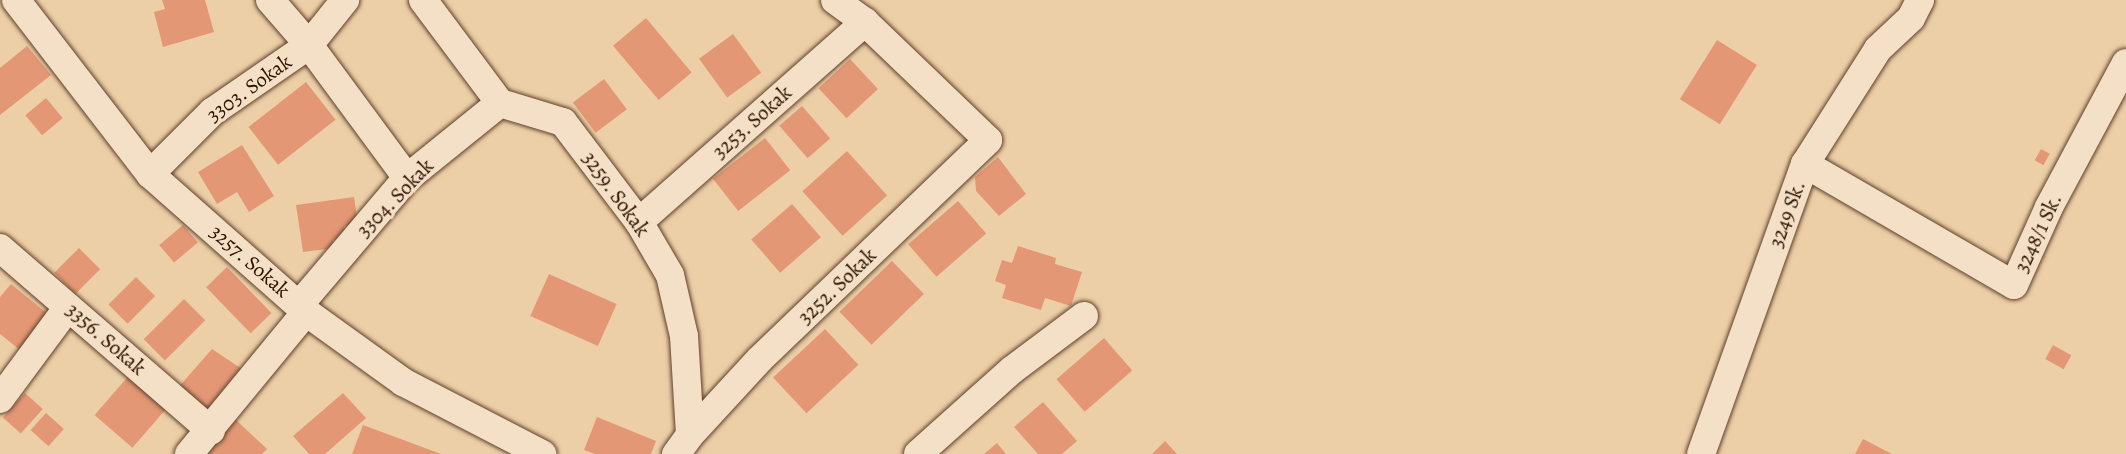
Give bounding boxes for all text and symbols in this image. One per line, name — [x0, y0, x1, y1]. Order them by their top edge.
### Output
street label: 3303. Sokak — [201, 49, 297, 127]
street label: 3253. Sokak — [707, 80, 797, 164]
street label: 3259. Sokak — [577, 146, 655, 242]
street label: 3304. Sokak — [351, 153, 439, 243]
street label: 3249 Sk. — [1763, 177, 1811, 251]
street label: 3248/1 Sk. — [2009, 189, 2067, 277]
street label: 3257. Sokak — [205, 219, 295, 303]
street label: 3252. Sokak — [792, 242, 882, 330]
street label: 3356. Sokak — [61, 297, 151, 381]

